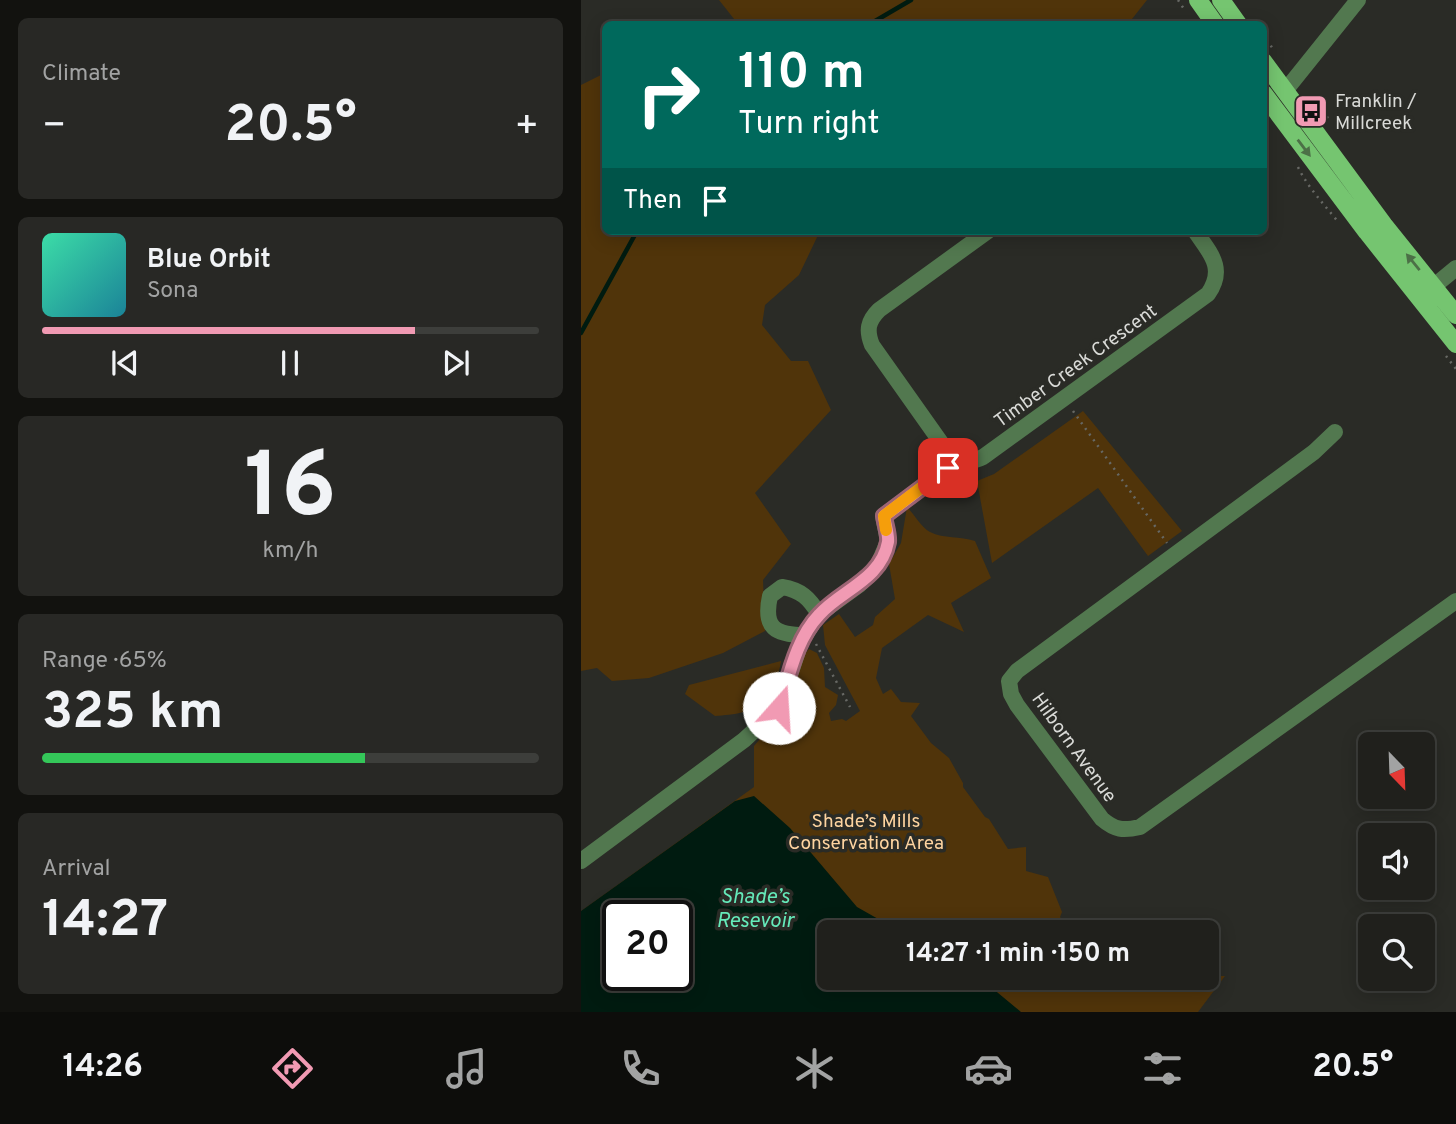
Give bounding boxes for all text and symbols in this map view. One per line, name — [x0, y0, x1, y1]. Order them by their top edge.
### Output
text: 110 m — [738, 44, 865, 106]
icon: right — [623, 49, 714, 140]
text: Climate — [42, 60, 121, 89]
place label: Franklin / Millcreek — [1335, 90, 1417, 136]
bus stop icon: Franklin / Millcreek — [1292, 92, 1330, 130]
text: 20.5° — [224, 94, 357, 160]
text: − — [42, 103, 67, 152]
text: + — [514, 103, 539, 152]
text: Turn right — [738, 105, 880, 145]
one-way arrow — [1297, 139, 1311, 158]
icon: arrive — [696, 182, 734, 220]
text: Then — [623, 185, 682, 218]
text: Blue Orbit — [147, 244, 271, 277]
one-way arrow — [1406, 254, 1421, 271]
text: Sona — [147, 277, 198, 306]
street label: Timber Creek Crescent — [990, 299, 1162, 434]
icon: previous — [106, 344, 144, 382]
icon: pause — [271, 344, 309, 382]
icon: next — [437, 344, 475, 382]
text: 16 — [244, 434, 337, 549]
pin — [918, 438, 978, 498]
icon: arrive — [929, 449, 967, 487]
text: km/h — [263, 537, 318, 566]
text: Range · 65% — [42, 647, 167, 676]
position arrow — [742, 671, 816, 745]
text: 325 km — [42, 681, 223, 747]
street label: Hilborn Avenue — [1026, 689, 1121, 808]
north arrow — [1358, 732, 1435, 808]
map controls — [1358, 732, 1435, 991]
park label: Shade’s Mills Conservation Area — [788, 810, 944, 856]
button: sound — [1358, 823, 1435, 900]
text: Arrival — [42, 855, 111, 884]
water label: Shade’s Resevoir — [716, 884, 796, 935]
text: 14:27 — [42, 889, 168, 955]
speed limit sign: 20 — [602, 900, 693, 991]
button: search — [1358, 914, 1435, 991]
text: 14:27 · 1 min · 150 m — [906, 938, 1130, 971]
icon: directions — [268, 1044, 317, 1093]
icon: music — [442, 1044, 491, 1093]
icon: phone — [616, 1044, 665, 1093]
icon: climate — [790, 1044, 839, 1093]
icon: car — [964, 1044, 1013, 1093]
icon: filters — [1138, 1044, 1187, 1093]
text: 14:26 — [63, 1048, 143, 1088]
text: 20.5° — [1312, 1048, 1393, 1088]

